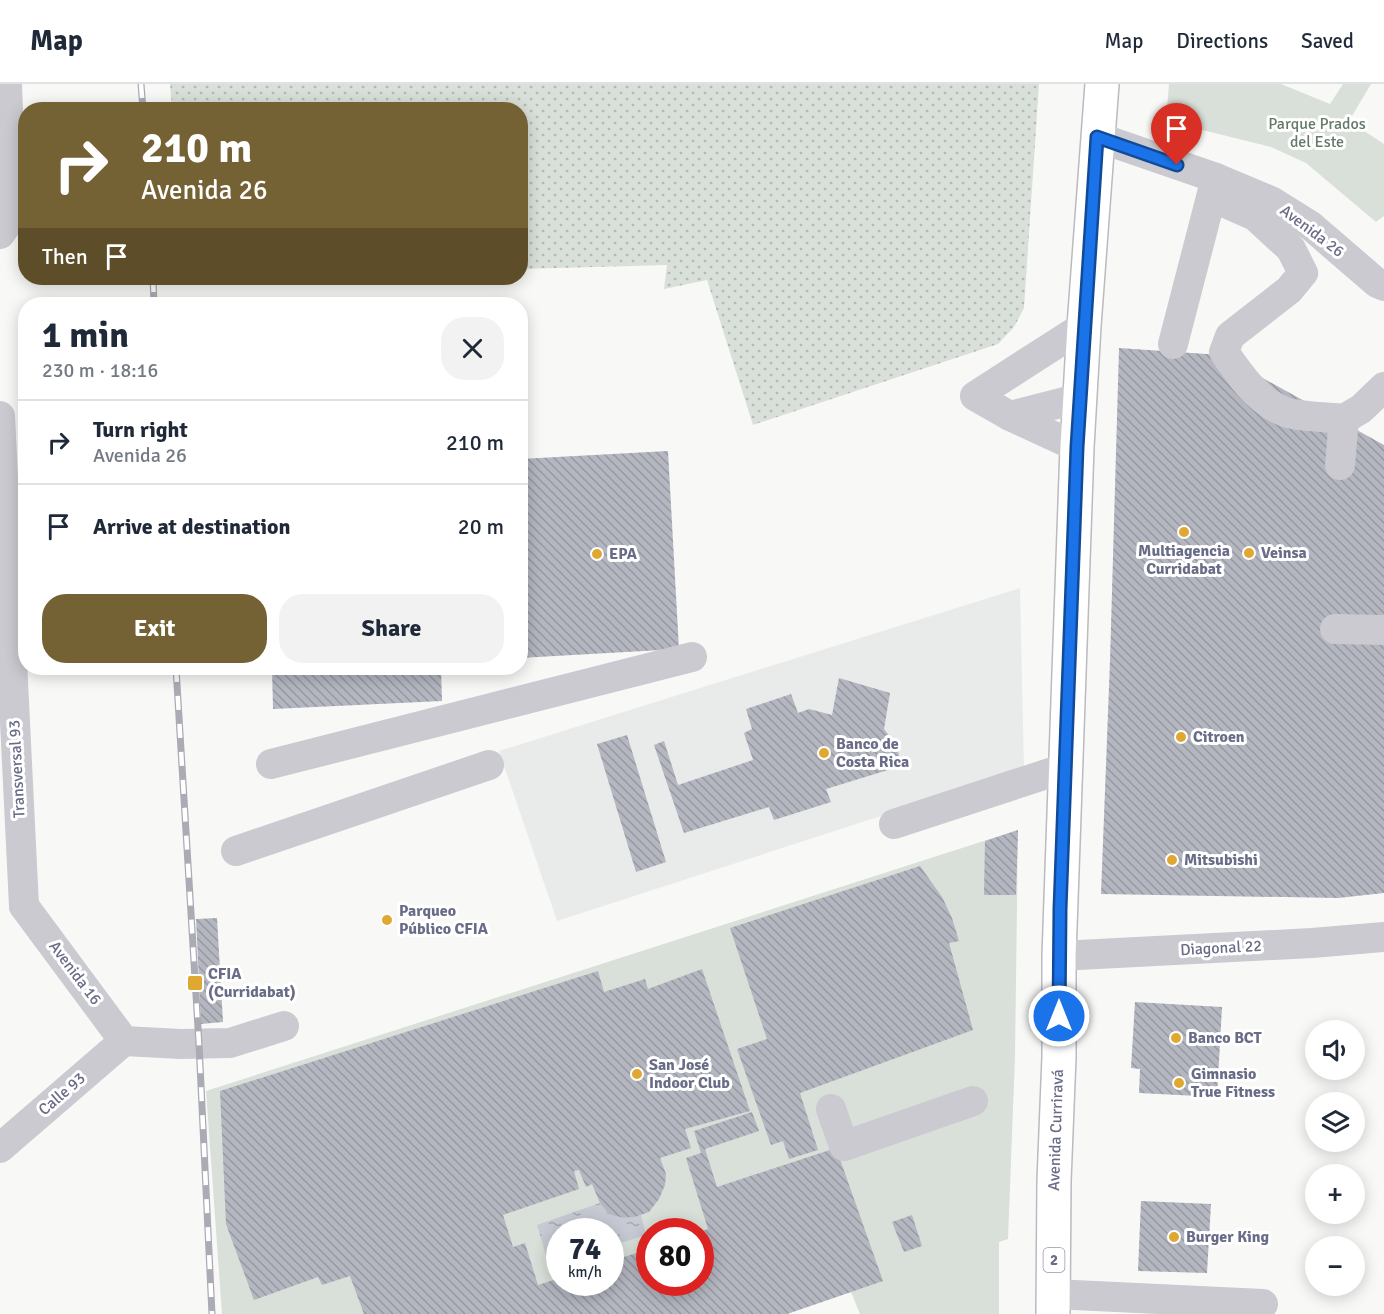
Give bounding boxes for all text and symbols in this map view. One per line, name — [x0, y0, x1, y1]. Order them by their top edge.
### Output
text: Map — [30, 24, 83, 58]
text: Map — [1105, 28, 1143, 54]
text: Directions — [1176, 28, 1268, 54]
text: Saved — [1301, 28, 1354, 54]
pin — [1151, 103, 1202, 165]
icon: arrive — [1160, 112, 1193, 145]
park label: Parque Prados del Este — [1268, 114, 1366, 152]
text: 210 m — [141, 123, 252, 174]
icon: right — [42, 126, 120, 204]
text: Avenida 26 — [141, 174, 268, 207]
street label: Avenida 26 — [1276, 200, 1348, 262]
icon: arrive — [100, 240, 133, 273]
text: Then — [42, 243, 88, 270]
text: 1 min — [42, 313, 129, 358]
button: close — [441, 317, 504, 380]
text: 230 m · 18:16 — [42, 358, 158, 383]
text: Turn right — [93, 416, 188, 443]
icon: right — [42, 426, 75, 459]
text: 210 m — [446, 429, 504, 456]
text: Avenida 26 — [93, 443, 187, 468]
icon: arrive — [42, 510, 75, 543]
text: Arrive at destination — [93, 513, 290, 540]
text: 20 m — [458, 513, 504, 540]
marker: Multiagencia Curridabat — [1177, 525, 1191, 539]
place label: Multiagencia Curridabat — [1138, 541, 1230, 579]
place label: Veinsa — [1261, 543, 1307, 563]
place label: EPA — [609, 544, 638, 564]
marker: Veinsa — [1242, 546, 1256, 560]
marker: EPA — [590, 547, 604, 561]
button: Exit — [42, 594, 267, 663]
button: Share — [279, 594, 504, 663]
street label: Transversal 93 — [4, 719, 30, 819]
place label: Citroen — [1193, 727, 1245, 747]
marker: Citroen — [1174, 730, 1188, 744]
place label: Banco de Costa Rica — [836, 734, 909, 772]
marker: Banco de Costa Rica — [817, 746, 831, 760]
place label: Mitsubishi — [1184, 850, 1258, 870]
marker: Mitsubishi — [1165, 853, 1179, 867]
place label: Parqueo Público CFIA — [399, 901, 489, 939]
marker: Parqueo Público CFIA — [380, 913, 394, 927]
street label: Diagonal 22 — [1180, 936, 1262, 960]
street label: Avenida 16 — [44, 937, 106, 1009]
place label: CFIA (Curridabat) — [208, 964, 296, 1002]
marker: CFIA (Curridabat) — [186, 974, 204, 992]
position arrow — [1027, 984, 1091, 1048]
map controls — [1305, 1020, 1365, 1296]
button: sound — [1305, 1020, 1365, 1080]
place label: Banco BCT — [1188, 1028, 1263, 1048]
marker: Banco BCT — [1169, 1031, 1183, 1045]
place label: San José Indoor Club — [649, 1055, 730, 1093]
place label: Gimnasio True Fitness — [1191, 1064, 1275, 1102]
marker: San José Indoor Club — [630, 1067, 644, 1081]
street label: Calle 93 — [34, 1068, 90, 1120]
street label: Avenida Curriravá — [1044, 1069, 1068, 1191]
marker: Gimnasio True Fitness — [1172, 1076, 1186, 1090]
button: layers — [1305, 1092, 1365, 1152]
button: + — [1305, 1164, 1365, 1224]
speed limit sign: 80 — [636, 1218, 714, 1296]
place label: Burger King — [1186, 1227, 1270, 1247]
marker: Burger King — [1167, 1230, 1181, 1244]
text: 74 — [569, 1231, 601, 1268]
button: − — [1305, 1236, 1365, 1296]
road number: 2 — [1044, 1248, 1064, 1272]
text: km/h — [568, 1263, 602, 1281]

